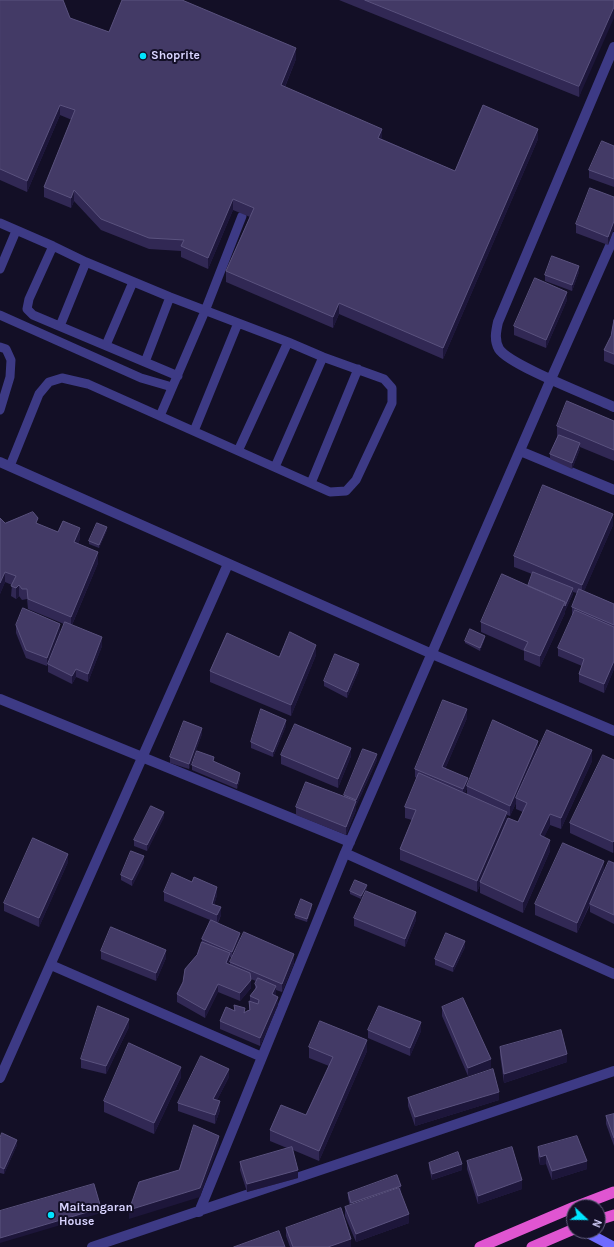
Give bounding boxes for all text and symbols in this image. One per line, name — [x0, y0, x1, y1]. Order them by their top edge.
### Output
place label: Shoprite — [151, 49, 200, 63]
marker: Shoprite — [138, 51, 148, 61]
north arrow — [566, 1199, 606, 1239]
place label: Maitangaran House — [59, 1201, 133, 1229]
marker: Maitangaran House — [46, 1210, 56, 1220]
text: N — [589, 1217, 604, 1229]

